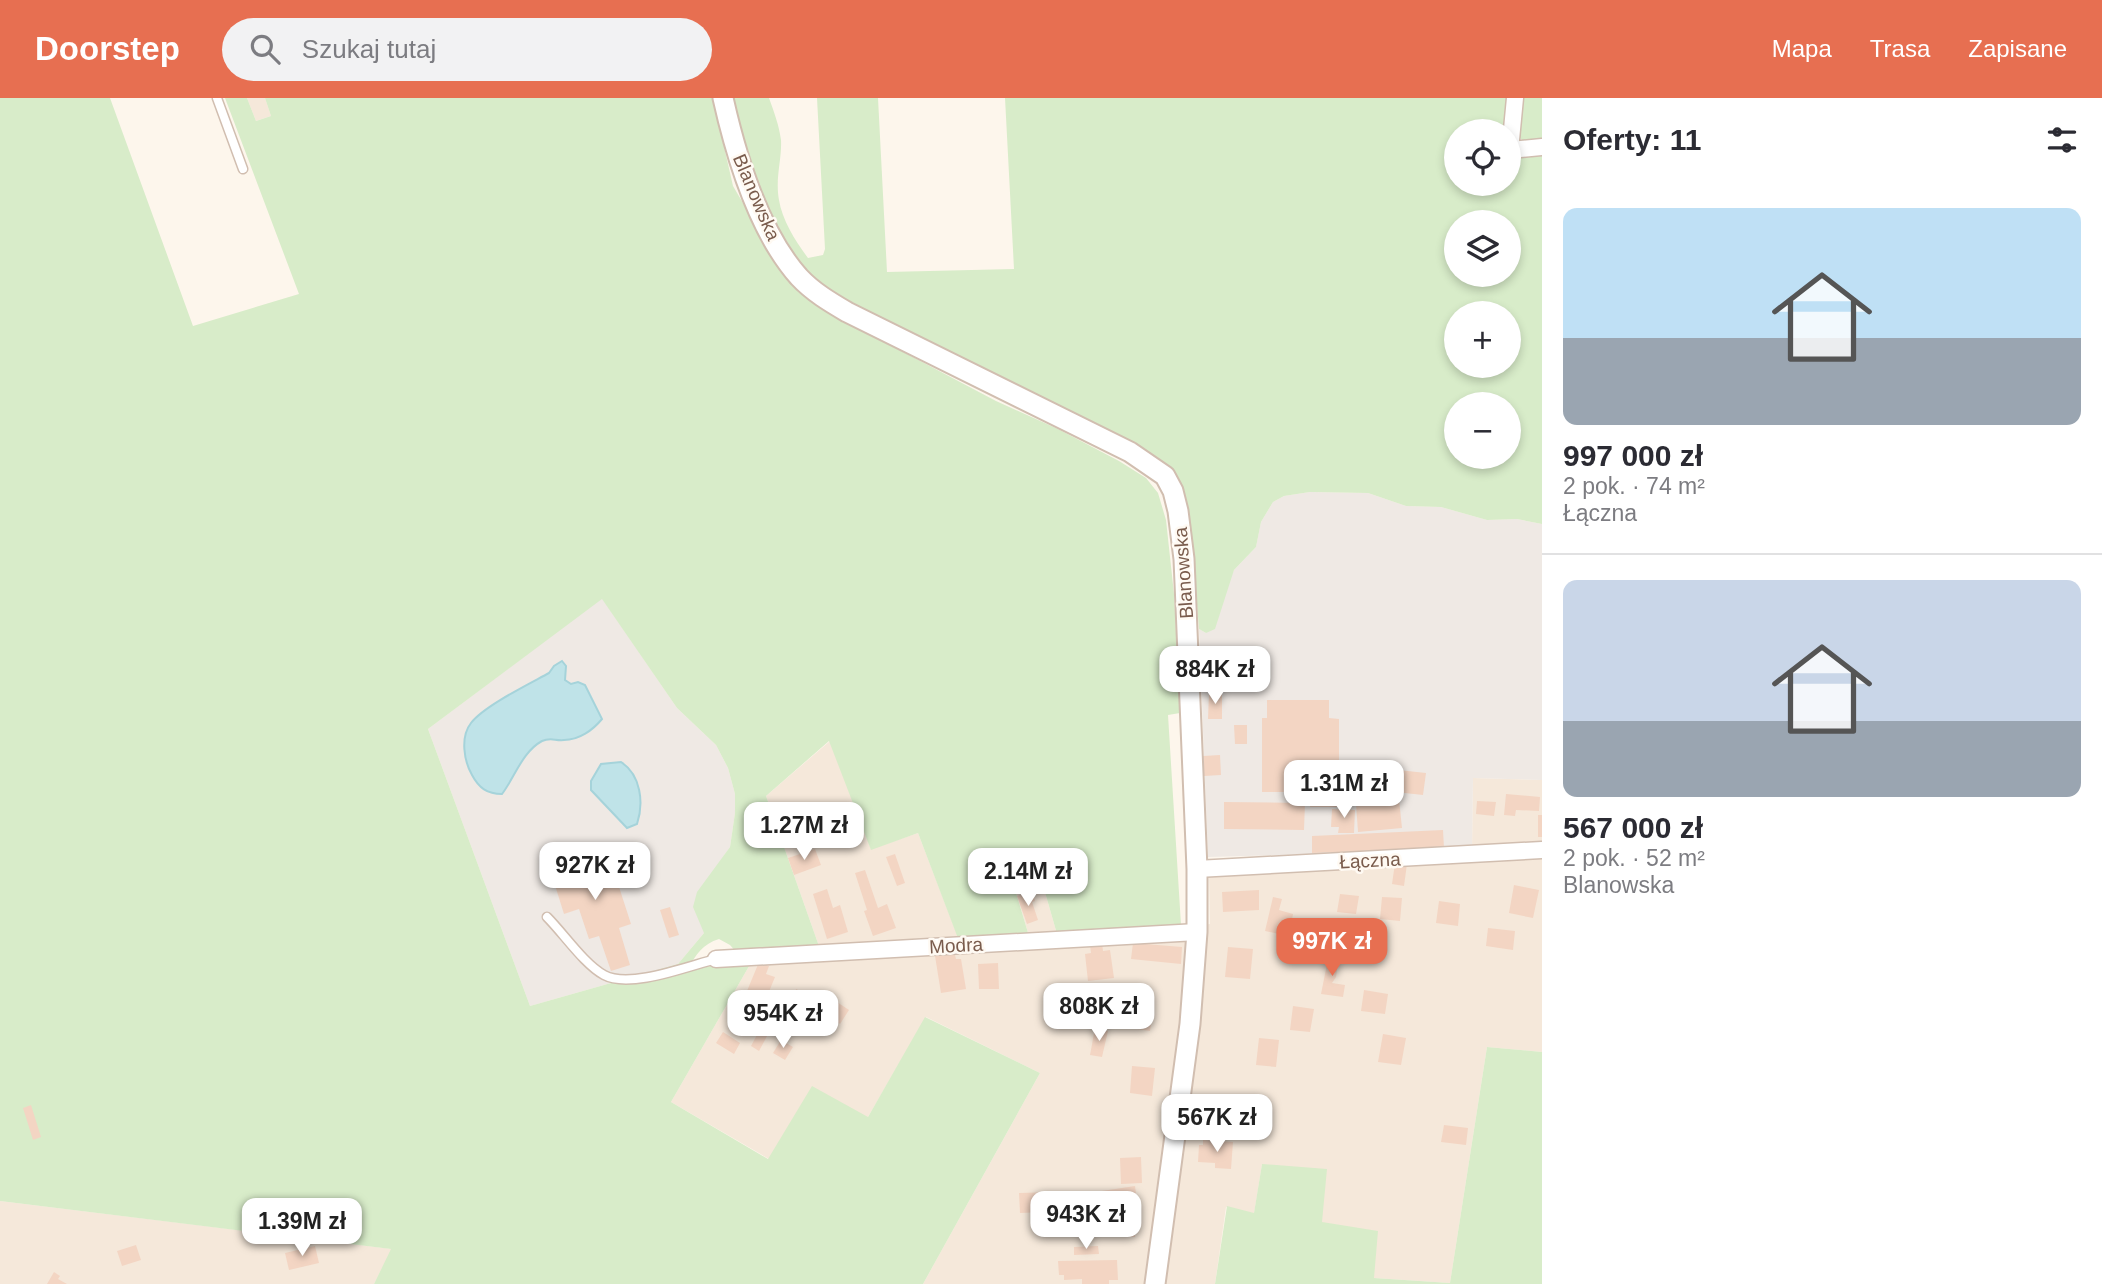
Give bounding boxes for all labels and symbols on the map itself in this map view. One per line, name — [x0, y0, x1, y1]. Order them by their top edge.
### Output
street label: Blanowska — [729, 151, 784, 244]
street label: Blanowska — [1170, 526, 1197, 620]
pin: 884K zł — [1150, 646, 1280, 706]
pin: 1.31M zł — [1272, 760, 1416, 820]
pin: 1.27M zł — [732, 802, 876, 862]
pin: 927K zł — [530, 842, 660, 902]
pin: 2.14M zł — [956, 848, 1100, 908]
street label: Łączna — [1339, 848, 1402, 873]
pin: 997K zł — [1267, 918, 1397, 978]
street label: Modra — [929, 934, 984, 957]
pin: 808K zł — [1034, 984, 1164, 1043]
pin: 954K zł — [718, 990, 848, 1050]
pin: 567K zł — [1152, 1094, 1282, 1154]
pin: 943K zł — [1021, 1192, 1151, 1251]
pin: 1.39M zł — [230, 1198, 374, 1258]

